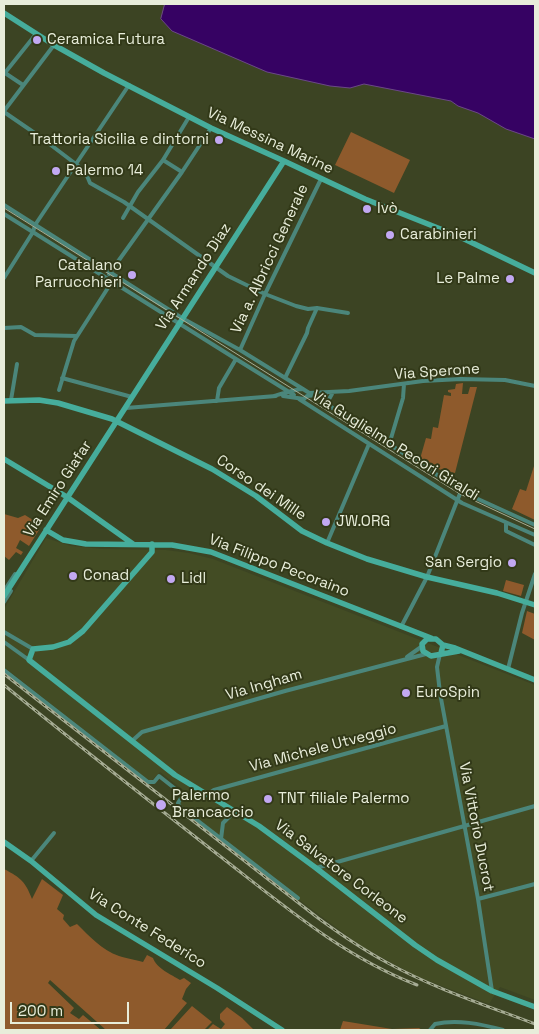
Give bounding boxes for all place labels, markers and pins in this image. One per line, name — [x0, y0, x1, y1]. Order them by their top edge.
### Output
place label: Ceramica Futura — [47, 31, 165, 49]
marker: Ceramica Futura — [31, 34, 43, 46]
place label: Trattoria Sicilia e dintorni — [30, 131, 209, 149]
marker: Trattoria Sicilia e dintorni — [213, 134, 225, 146]
place label: Palermo 14 — [66, 162, 143, 180]
marker: Palermo 14 — [50, 165, 62, 177]
place label: Ivò — [377, 200, 398, 218]
marker: Ivò — [361, 203, 373, 215]
place label: Carabinieri — [400, 226, 477, 244]
marker: Carabinieri — [384, 229, 396, 241]
place label: Catalano Parrucchieri — [35, 257, 122, 292]
marker: Catalano Parrucchieri — [126, 269, 138, 281]
place label: Le Palme — [436, 270, 500, 288]
marker: Le Palme — [504, 273, 516, 285]
place label: JW.ORG — [336, 513, 390, 531]
marker: JW.ORG — [320, 516, 332, 528]
place label: San Sergio — [425, 554, 502, 572]
marker: San Sergio — [506, 557, 518, 569]
place label: Conad — [83, 567, 129, 585]
marker: Conad — [67, 570, 79, 582]
place label: Lidl — [181, 570, 206, 588]
marker: Lidl — [165, 573, 177, 585]
place label: EuroSpin — [416, 684, 480, 702]
marker: EuroSpin — [400, 687, 412, 699]
place label: Palermo Brancaccio — [172, 787, 253, 822]
place label: TNT filiale Palermo — [278, 790, 410, 808]
marker: TNT filiale Palermo — [262, 793, 274, 805]
marker: Palermo Brancaccio — [154, 798, 168, 812]

